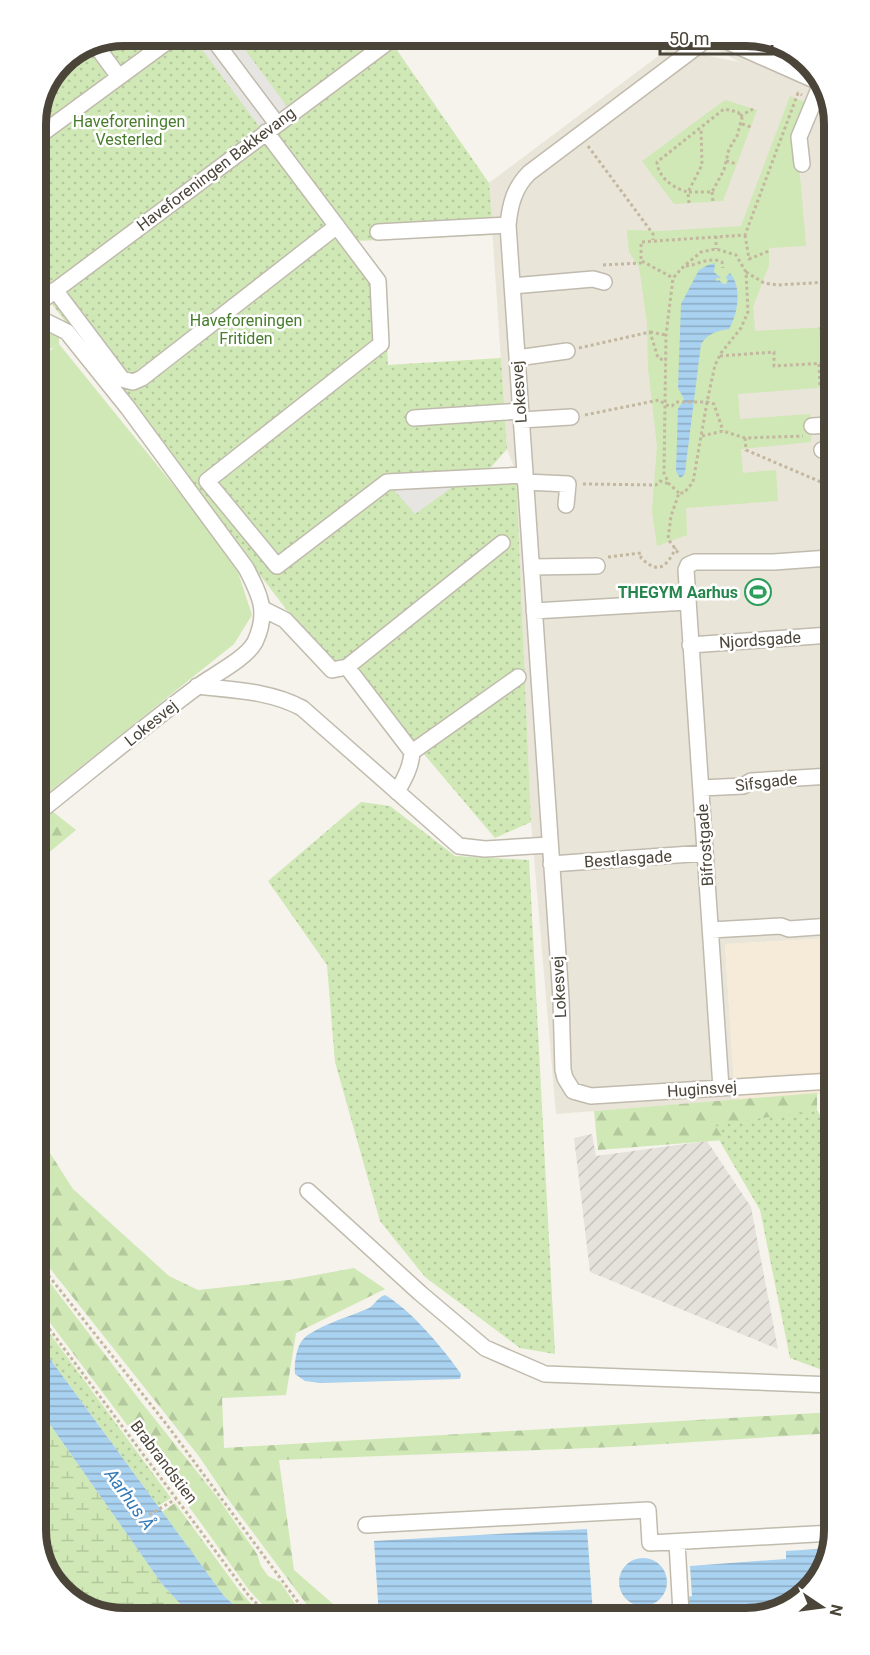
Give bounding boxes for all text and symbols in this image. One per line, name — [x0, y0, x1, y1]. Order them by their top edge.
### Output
scale bar — [660, 18, 772, 56]
text: 50 m — [669, 28, 709, 49]
street label: Haveforeningen Bakkevang — [133, 103, 299, 235]
park label: Haveforeningen Vesterled — [73, 112, 185, 149]
park label: Haveforeningen Fritiden — [190, 311, 302, 348]
street label: Lokesvej — [507, 360, 531, 424]
sports icon: THEGYM Aarhus — [743, 577, 773, 607]
place label: THEGYM Aarhus — [618, 583, 738, 602]
street label: Njordsgade — [718, 628, 802, 652]
street label: Lokesvej — [121, 696, 181, 750]
street label: Sifsgade — [734, 769, 798, 795]
street label: Bifrostgade — [693, 803, 717, 887]
street label: Bestlasgade — [583, 846, 673, 872]
street label: Lokesvej — [548, 955, 570, 1019]
street label: Huginsvej — [666, 1077, 738, 1101]
street label: Brabrandstien — [127, 1417, 201, 1507]
water label: Aarhus Å — [100, 1463, 160, 1534]
north arrow — [792, 1577, 852, 1637]
text: N — [826, 1603, 847, 1618]

